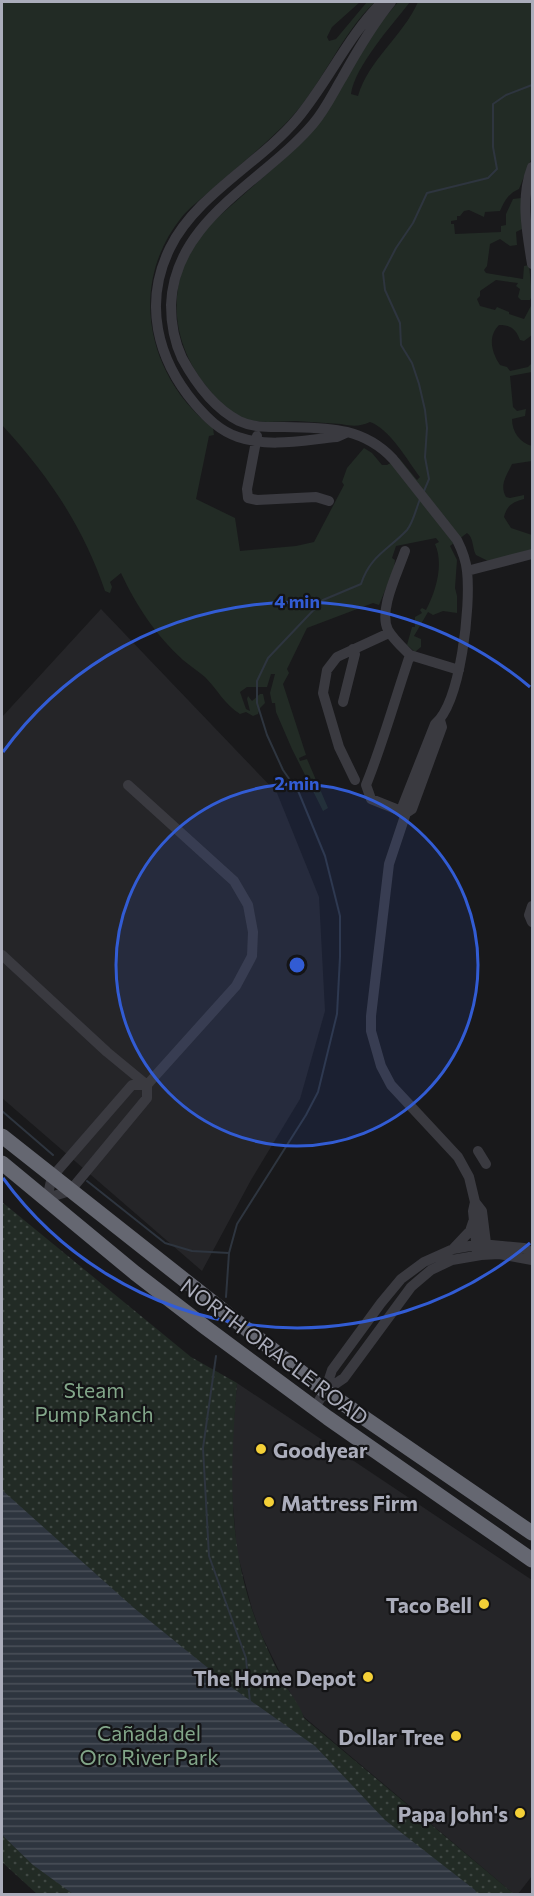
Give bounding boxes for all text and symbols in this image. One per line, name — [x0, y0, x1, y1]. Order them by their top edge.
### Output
text: 4 min — [274, 590, 320, 612]
text: 2 min — [275, 772, 319, 794]
centre of rings — [287, 955, 307, 975]
street label: NORTH ORACLE ROAD — [176, 1272, 374, 1430]
park label: Steam Pump Ranch — [34, 1377, 154, 1426]
place label: Goodyear — [273, 1437, 368, 1462]
marker: Goodyear — [254, 1442, 268, 1456]
place label: Mattress Firm — [281, 1490, 418, 1515]
marker: Mattress Firm — [262, 1495, 276, 1509]
place label: Taco Bell — [386, 1592, 472, 1617]
marker: Taco Bell — [477, 1597, 491, 1611]
place label: The Home Depot — [193, 1665, 356, 1690]
marker: The Home Depot — [361, 1670, 375, 1684]
park label: Cañada del Oro River Park — [79, 1720, 219, 1769]
place label: Dollar Tree — [338, 1724, 444, 1749]
marker: Dollar Tree — [449, 1729, 463, 1743]
place label: Papa John's — [398, 1801, 508, 1826]
marker: Papa John's — [513, 1806, 527, 1820]

